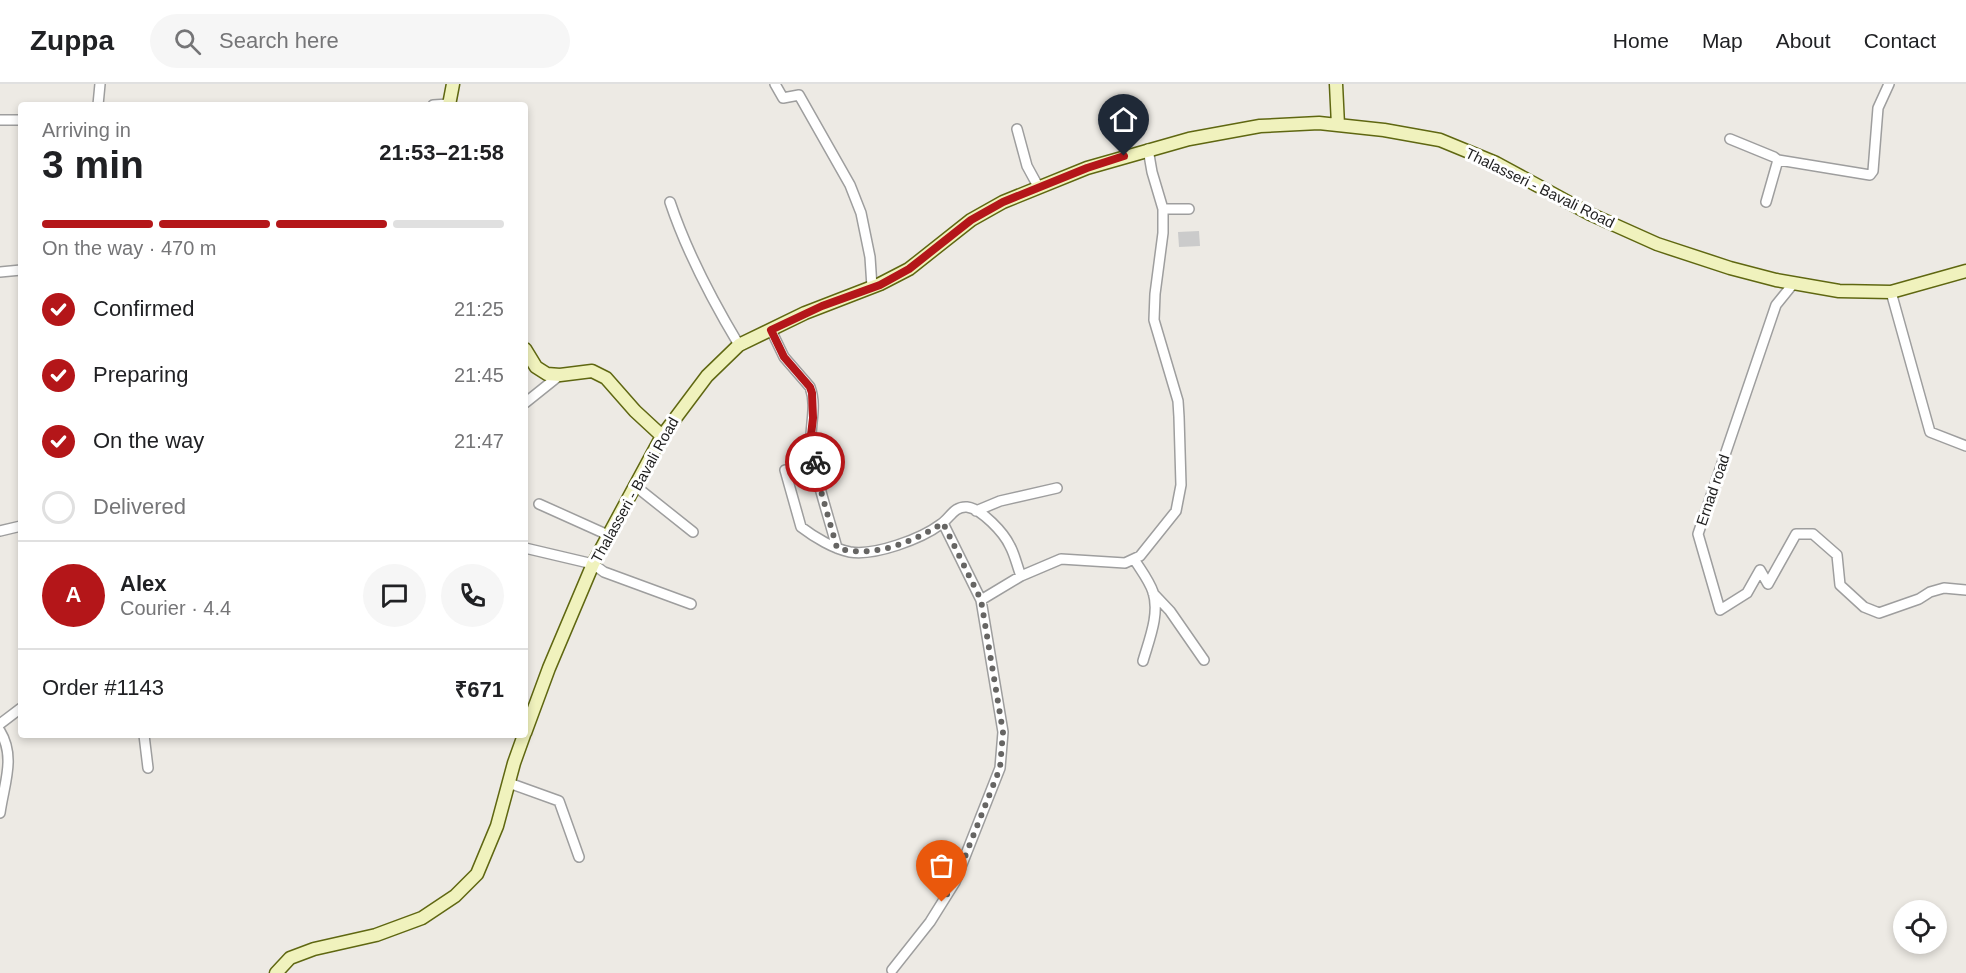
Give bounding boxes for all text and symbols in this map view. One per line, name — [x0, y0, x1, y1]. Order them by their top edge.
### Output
search box — [150, 14, 570, 68]
text: Zuppa — [30, 25, 114, 56]
icon: search — [171, 25, 204, 58]
text: Search here — [219, 28, 339, 53]
text: Home — [1613, 29, 1669, 52]
text: Map — [1702, 29, 1743, 52]
text: About — [1776, 29, 1831, 52]
text: Contact — [1864, 29, 1936, 52]
pin — [1098, 94, 1149, 156]
icon: home — [1107, 103, 1140, 136]
text: Arriving in — [42, 119, 131, 141]
text: 21:53–21:58 — [379, 140, 504, 165]
text: 3 min — [42, 143, 144, 186]
street label: Thalasseri - Bavali Road — [1463, 144, 1617, 231]
text: On the way · 470 m — [42, 237, 217, 259]
icon: check — [42, 293, 75, 326]
text: Confirmed — [93, 296, 194, 321]
text: 21:25 — [454, 298, 504, 320]
icon: check — [42, 359, 75, 392]
text: Preparing — [93, 362, 188, 387]
text: 21:45 — [454, 364, 504, 386]
street label: Thalasseri - Bavali Road — [588, 414, 682, 565]
icon: check — [42, 425, 75, 458]
text: On the way — [93, 428, 204, 453]
text: 21:47 — [454, 430, 504, 452]
courier — [785, 432, 845, 492]
icon: bike — [799, 446, 832, 479]
street label: Ernad road — [1692, 452, 1733, 528]
text: Delivered — [93, 494, 186, 519]
button: chat — [363, 564, 426, 627]
button: phone — [441, 564, 504, 627]
text: Alex — [120, 571, 166, 596]
text: A — [66, 582, 81, 607]
text: Courier · 4.4 — [120, 597, 231, 619]
text: Order #1143 — [42, 675, 164, 700]
text: ₹671 — [455, 677, 504, 702]
pin — [916, 840, 967, 902]
icon: bag — [925, 849, 958, 882]
map controls — [1893, 900, 1947, 954]
button: locate — [1893, 900, 1947, 954]

